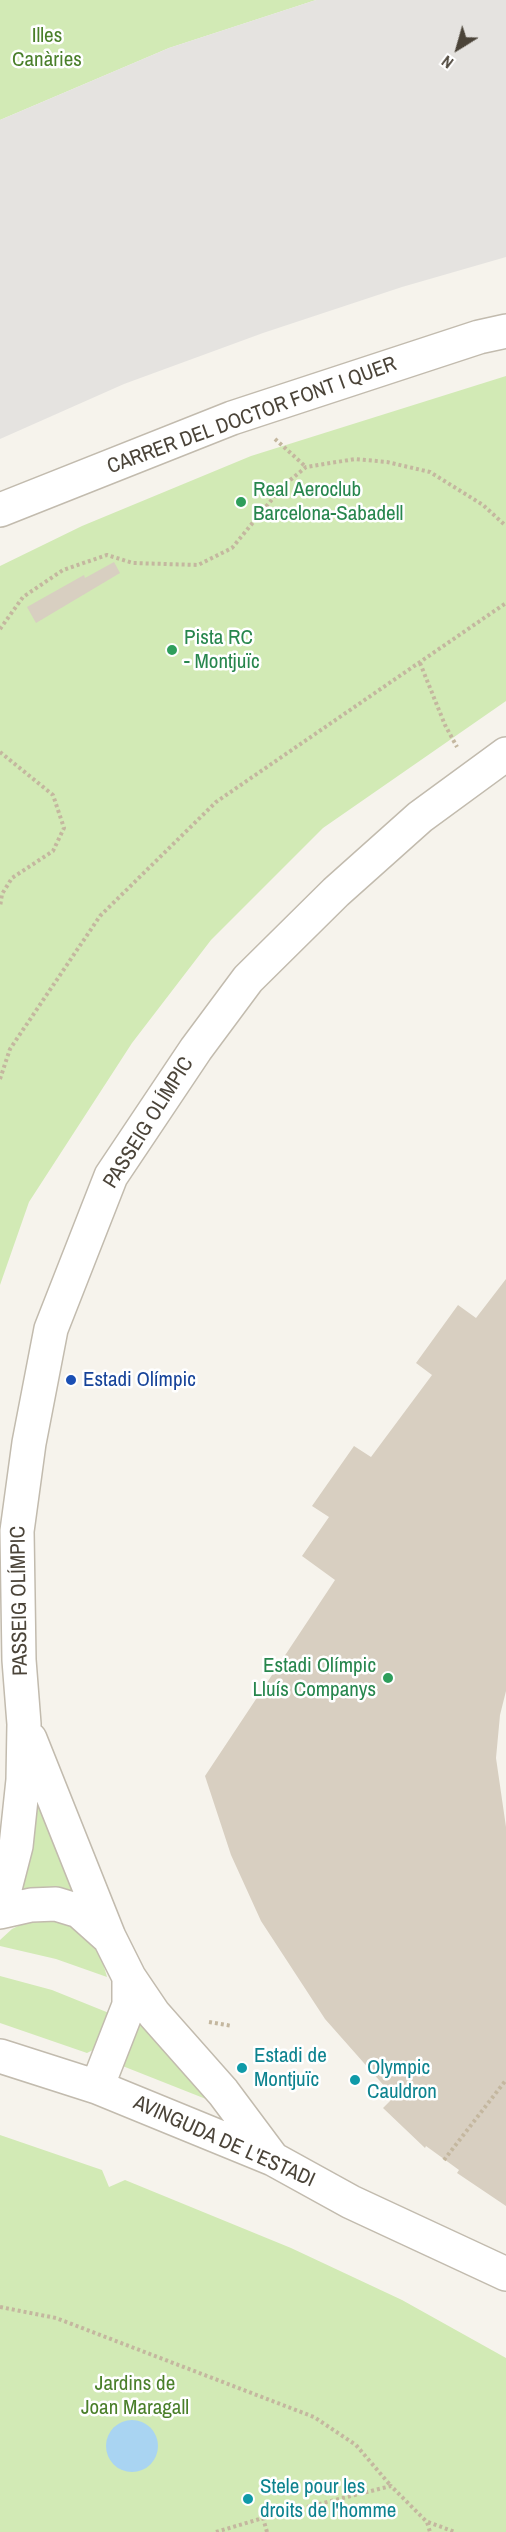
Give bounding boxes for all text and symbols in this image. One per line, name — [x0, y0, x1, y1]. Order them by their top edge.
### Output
north arrow — [428, 18, 488, 78]
park label: Illes Canàries — [12, 23, 82, 73]
text: N — [437, 51, 458, 74]
street label: CARRER DEL DOCTOR FONT I QUER — [104, 352, 400, 480]
place label: Real Aeroclub Barcelona-Sabadell — [253, 477, 403, 527]
marker: Real Aeroclub Barcelona-Sabadell — [234, 495, 248, 509]
place label: Pista RC - Montjuïc — [184, 625, 260, 675]
marker: Pista RC - Montjuïc — [165, 643, 179, 657]
street label: PASSEIG OLÍMPIC — [99, 1053, 199, 1193]
place label: Estadi Olímpic — [83, 1367, 196, 1393]
marker: Estadi Olímpic — [64, 1373, 78, 1387]
street label: PASSEIG OLÍMPIC — [6, 1526, 34, 1676]
place label: Estadi Olímpic Lluís Companys — [253, 1653, 376, 1703]
marker: Estadi Olímpic Lluís Companys — [381, 1671, 395, 1685]
place label: Estadi de Montjuïc — [254, 2043, 327, 2093]
place label: Olympic Cauldron — [367, 2055, 437, 2105]
marker: Estadi de Montjuïc — [235, 2061, 249, 2075]
marker: Olympic Cauldron — [348, 2073, 362, 2087]
street label: AVINGUDA DE L'ESTADI — [129, 2091, 319, 2193]
park label: Jardins de Joan Maragall — [81, 2371, 189, 2421]
place label: Stele pour les droits de l'homme — [260, 2474, 396, 2524]
marker: Stele pour les droits de l'homme — [241, 2492, 255, 2506]

